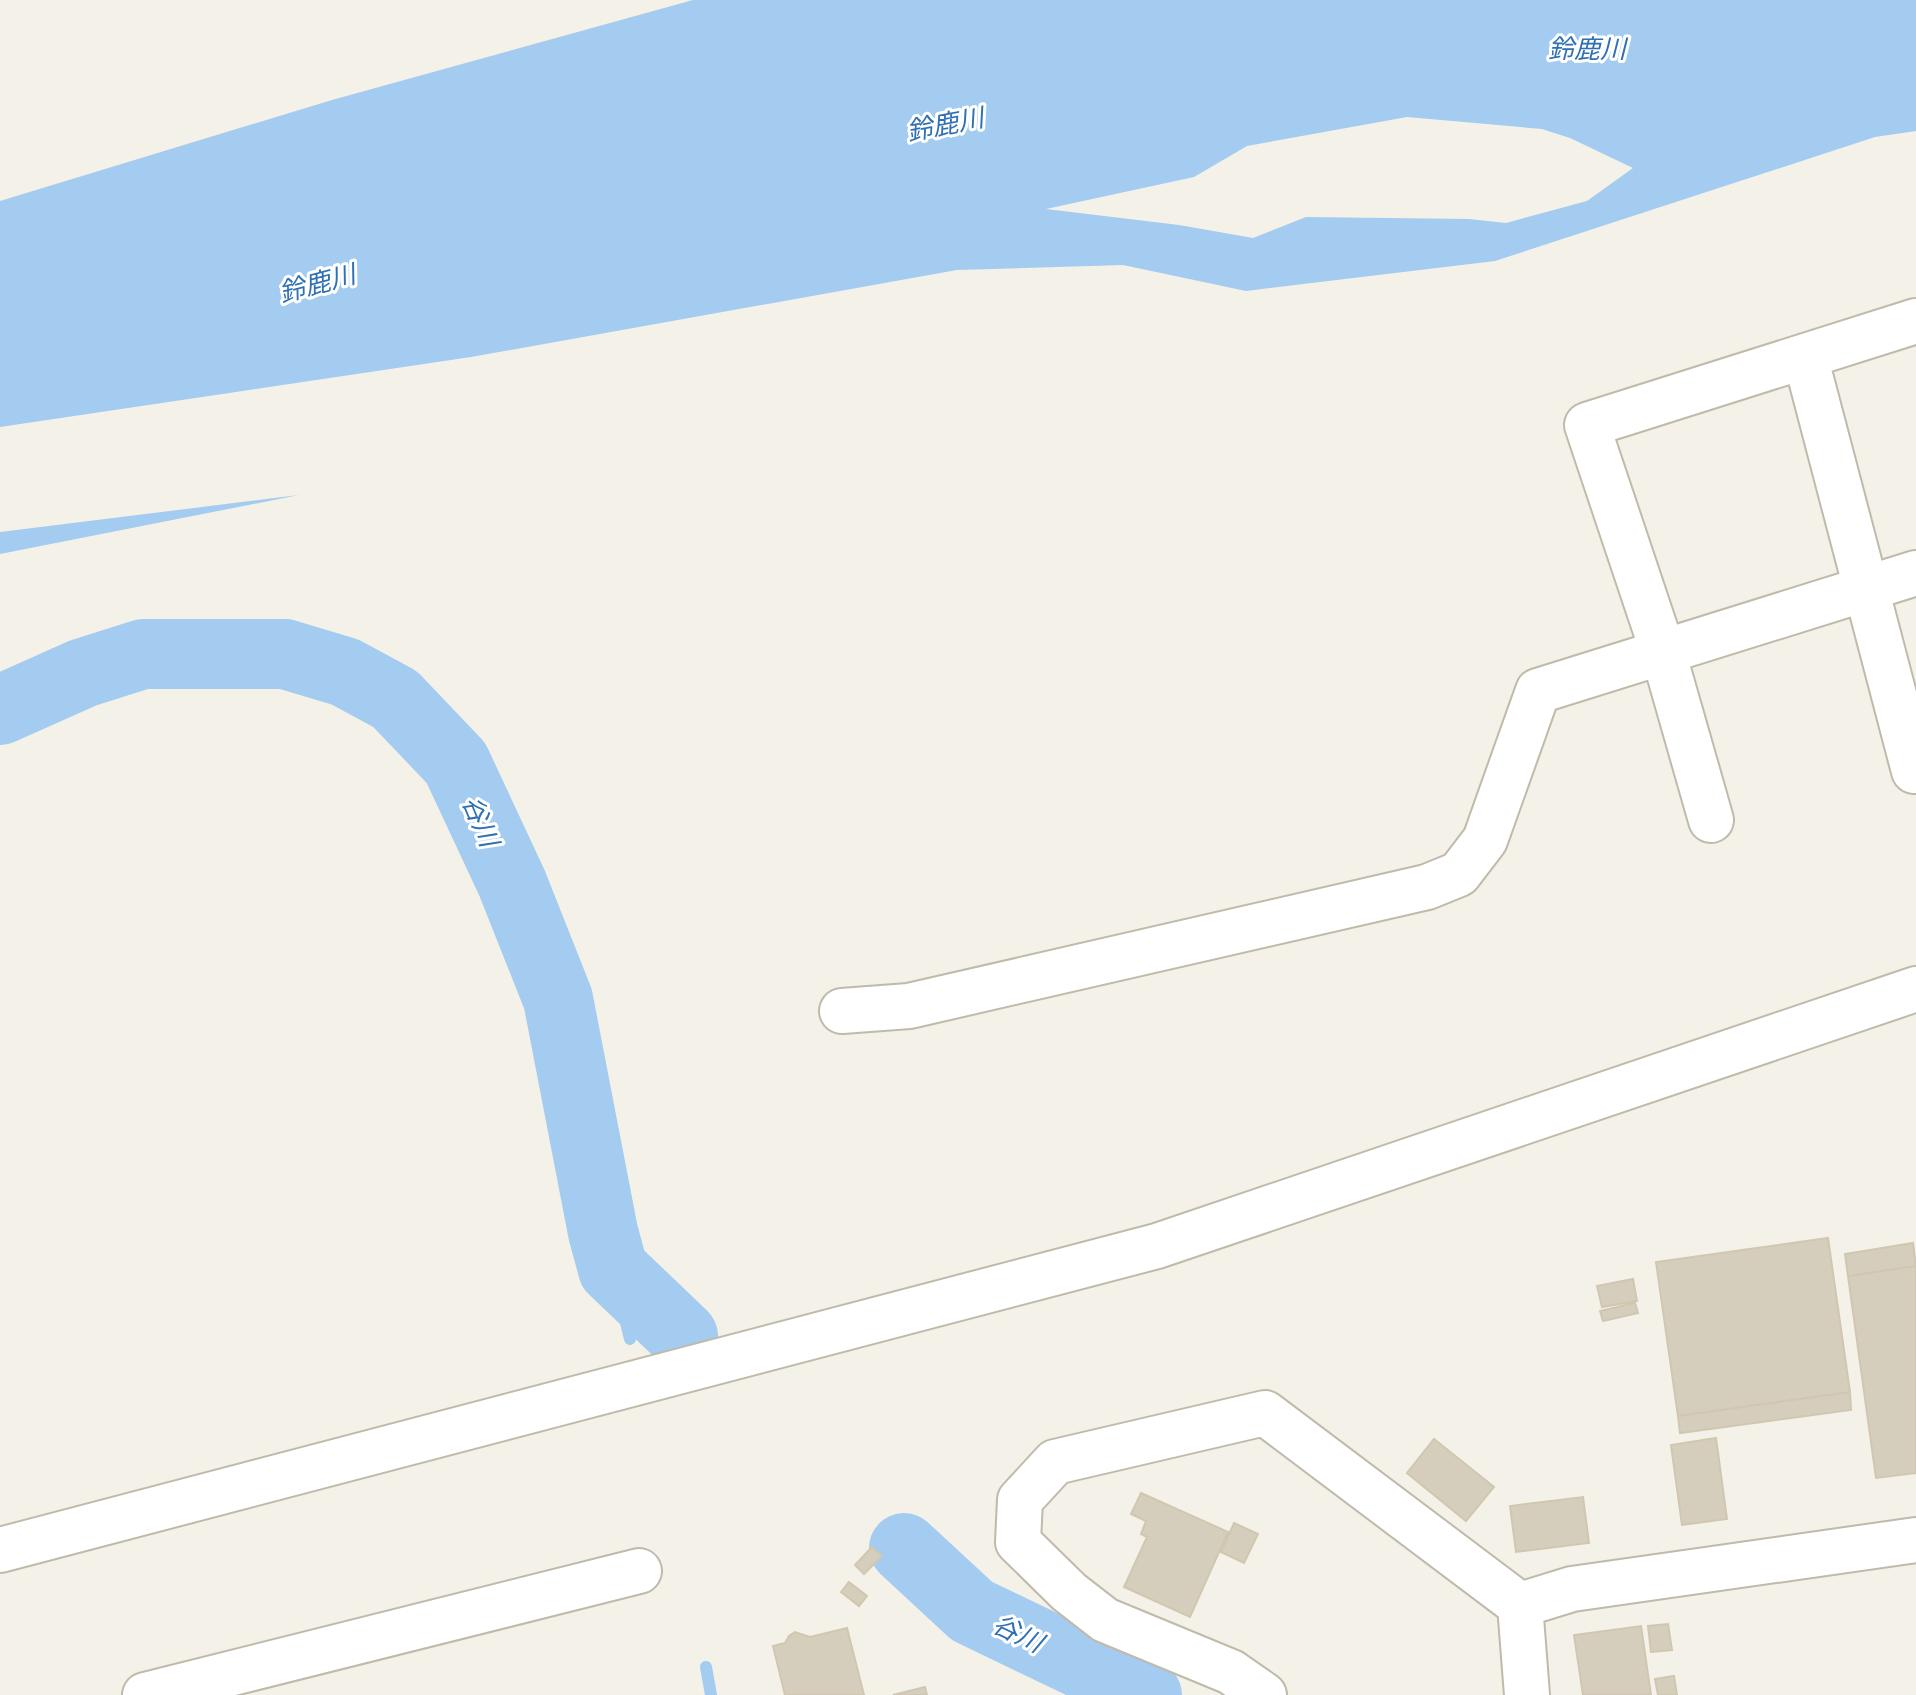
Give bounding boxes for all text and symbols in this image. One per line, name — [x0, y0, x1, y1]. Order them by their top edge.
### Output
water label: 鈴鹿川 — [1548, 32, 1629, 65]
water label: 鈴鹿川 — [904, 100, 989, 148]
water label: 鈴鹿川 — [275, 256, 362, 309]
water label: 谷川 — [456, 791, 508, 854]
water label: 谷川 — [987, 1607, 1051, 1661]

